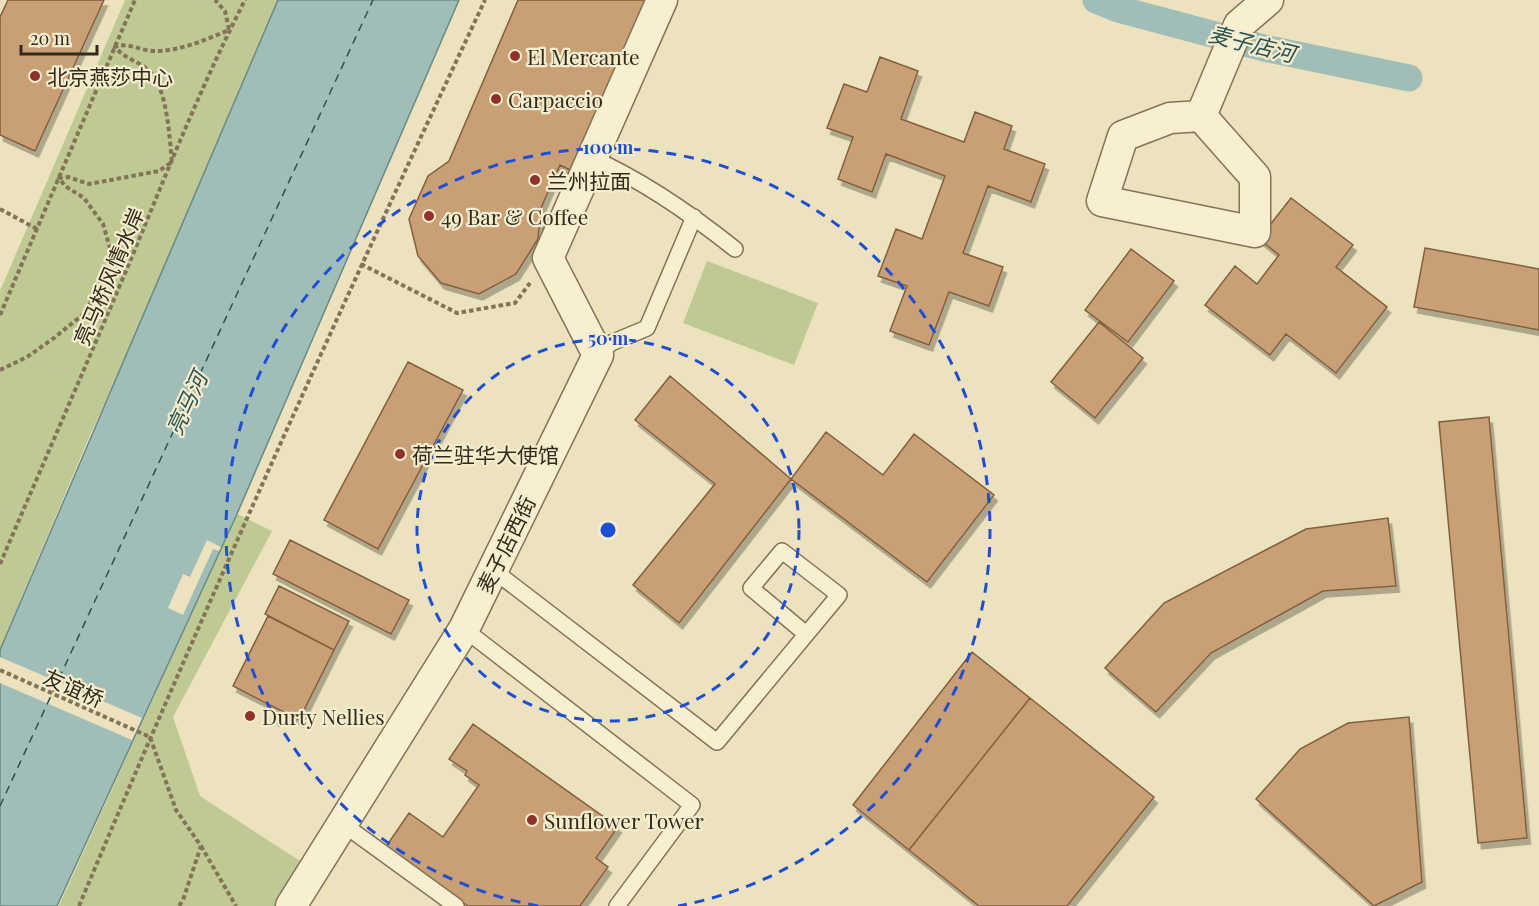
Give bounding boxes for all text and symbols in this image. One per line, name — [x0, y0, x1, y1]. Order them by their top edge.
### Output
scale bar — [21, 18, 98, 56]
water label: 麦子店河 — [1206, 18, 1302, 69]
text: 20 m — [30, 26, 70, 50]
place label: El Mercante — [527, 42, 640, 70]
marker: El Mercante — [508, 49, 522, 63]
place label: 北京燕莎中心 — [47, 62, 173, 90]
marker: 北京燕莎中心 — [28, 69, 42, 83]
place label: Carpaccio — [508, 85, 603, 113]
marker: Carpaccio — [489, 92, 503, 106]
text: 100 m — [583, 135, 634, 159]
place label: 兰州拉面 — [547, 166, 631, 194]
marker: 兰州拉面 — [528, 173, 542, 187]
place label: 49 Bar & Coffee — [441, 202, 588, 230]
street label: 亮马桥风情水岸 — [66, 203, 150, 349]
marker: 49 Bar & Coffee — [422, 209, 436, 223]
text: 50 m — [588, 326, 629, 350]
water label: 亮马河 — [158, 363, 215, 439]
place label: 荷兰驻华大使馆 — [412, 440, 559, 468]
marker: 荷兰驻华大使馆 — [393, 447, 407, 461]
street label: 麦子店西街 — [469, 491, 541, 597]
centre of rings — [598, 520, 618, 540]
street label: 友谊桥 — [40, 661, 108, 713]
place label: Durty Nellies — [262, 702, 385, 730]
marker: Durty Nellies — [243, 709, 257, 723]
place label: Sunflower Tower — [544, 806, 705, 834]
marker: Sunflower Tower — [525, 813, 539, 827]

